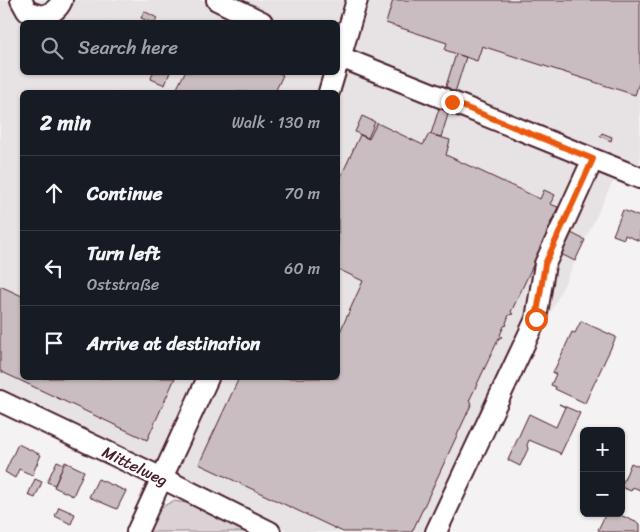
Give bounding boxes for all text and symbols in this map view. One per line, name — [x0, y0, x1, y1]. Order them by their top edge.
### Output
search box — [20, 20, 340, 75]
text: Search here — [78, 31, 178, 64]
icon: search — [38, 34, 66, 62]
route end — [441, 91, 464, 114]
text: 2 min — [40, 104, 91, 142]
text: Walk · 130 m — [232, 108, 320, 137]
text: Continue — [87, 177, 163, 210]
icon: ahead — [40, 179, 68, 207]
text: 70 m — [284, 179, 320, 208]
text: Turn left — [87, 237, 160, 270]
icon: left — [40, 254, 68, 282]
text: 60 m — [284, 254, 320, 283]
text: Oststraße — [87, 270, 159, 299]
route start — [525, 308, 548, 331]
text: Arrive at destination — [87, 327, 260, 360]
icon: arrive — [40, 329, 68, 357]
map controls — [580, 427, 625, 517]
button: + — [580, 427, 625, 472]
street label: Mittelweg — [97, 438, 173, 494]
button: − — [580, 472, 625, 517]

